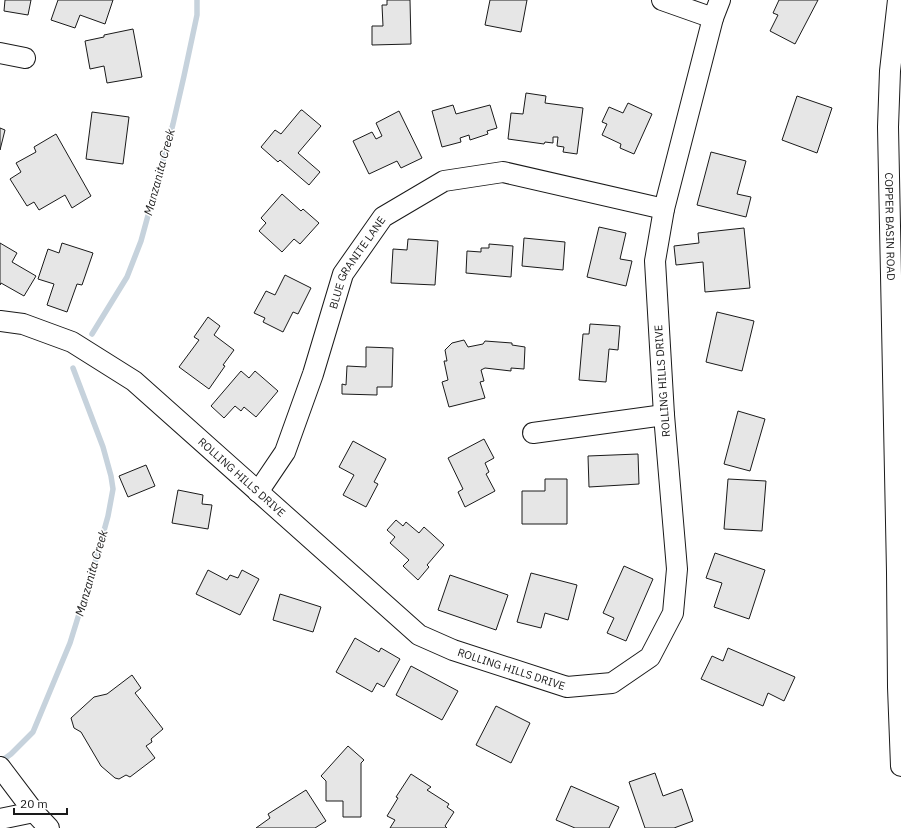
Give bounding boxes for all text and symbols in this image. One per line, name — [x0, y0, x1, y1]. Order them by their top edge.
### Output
water label: Manzanita Creek — [140, 126, 178, 217]
street label: COPPER BASIN ROAD — [882, 172, 898, 281]
street label: BLUE GRANITE LANE — [326, 213, 388, 311]
street label: ROLLING HILLS DRIVE — [651, 325, 673, 437]
street label: ROLLING HILLS DRIVE — [195, 434, 288, 520]
water label: Manzanita Creek — [72, 527, 111, 618]
street label: ROLLING HILLS DRIVE — [456, 645, 567, 693]
scale bar — [14, 790, 67, 816]
text: 20 m — [20, 796, 48, 811]

